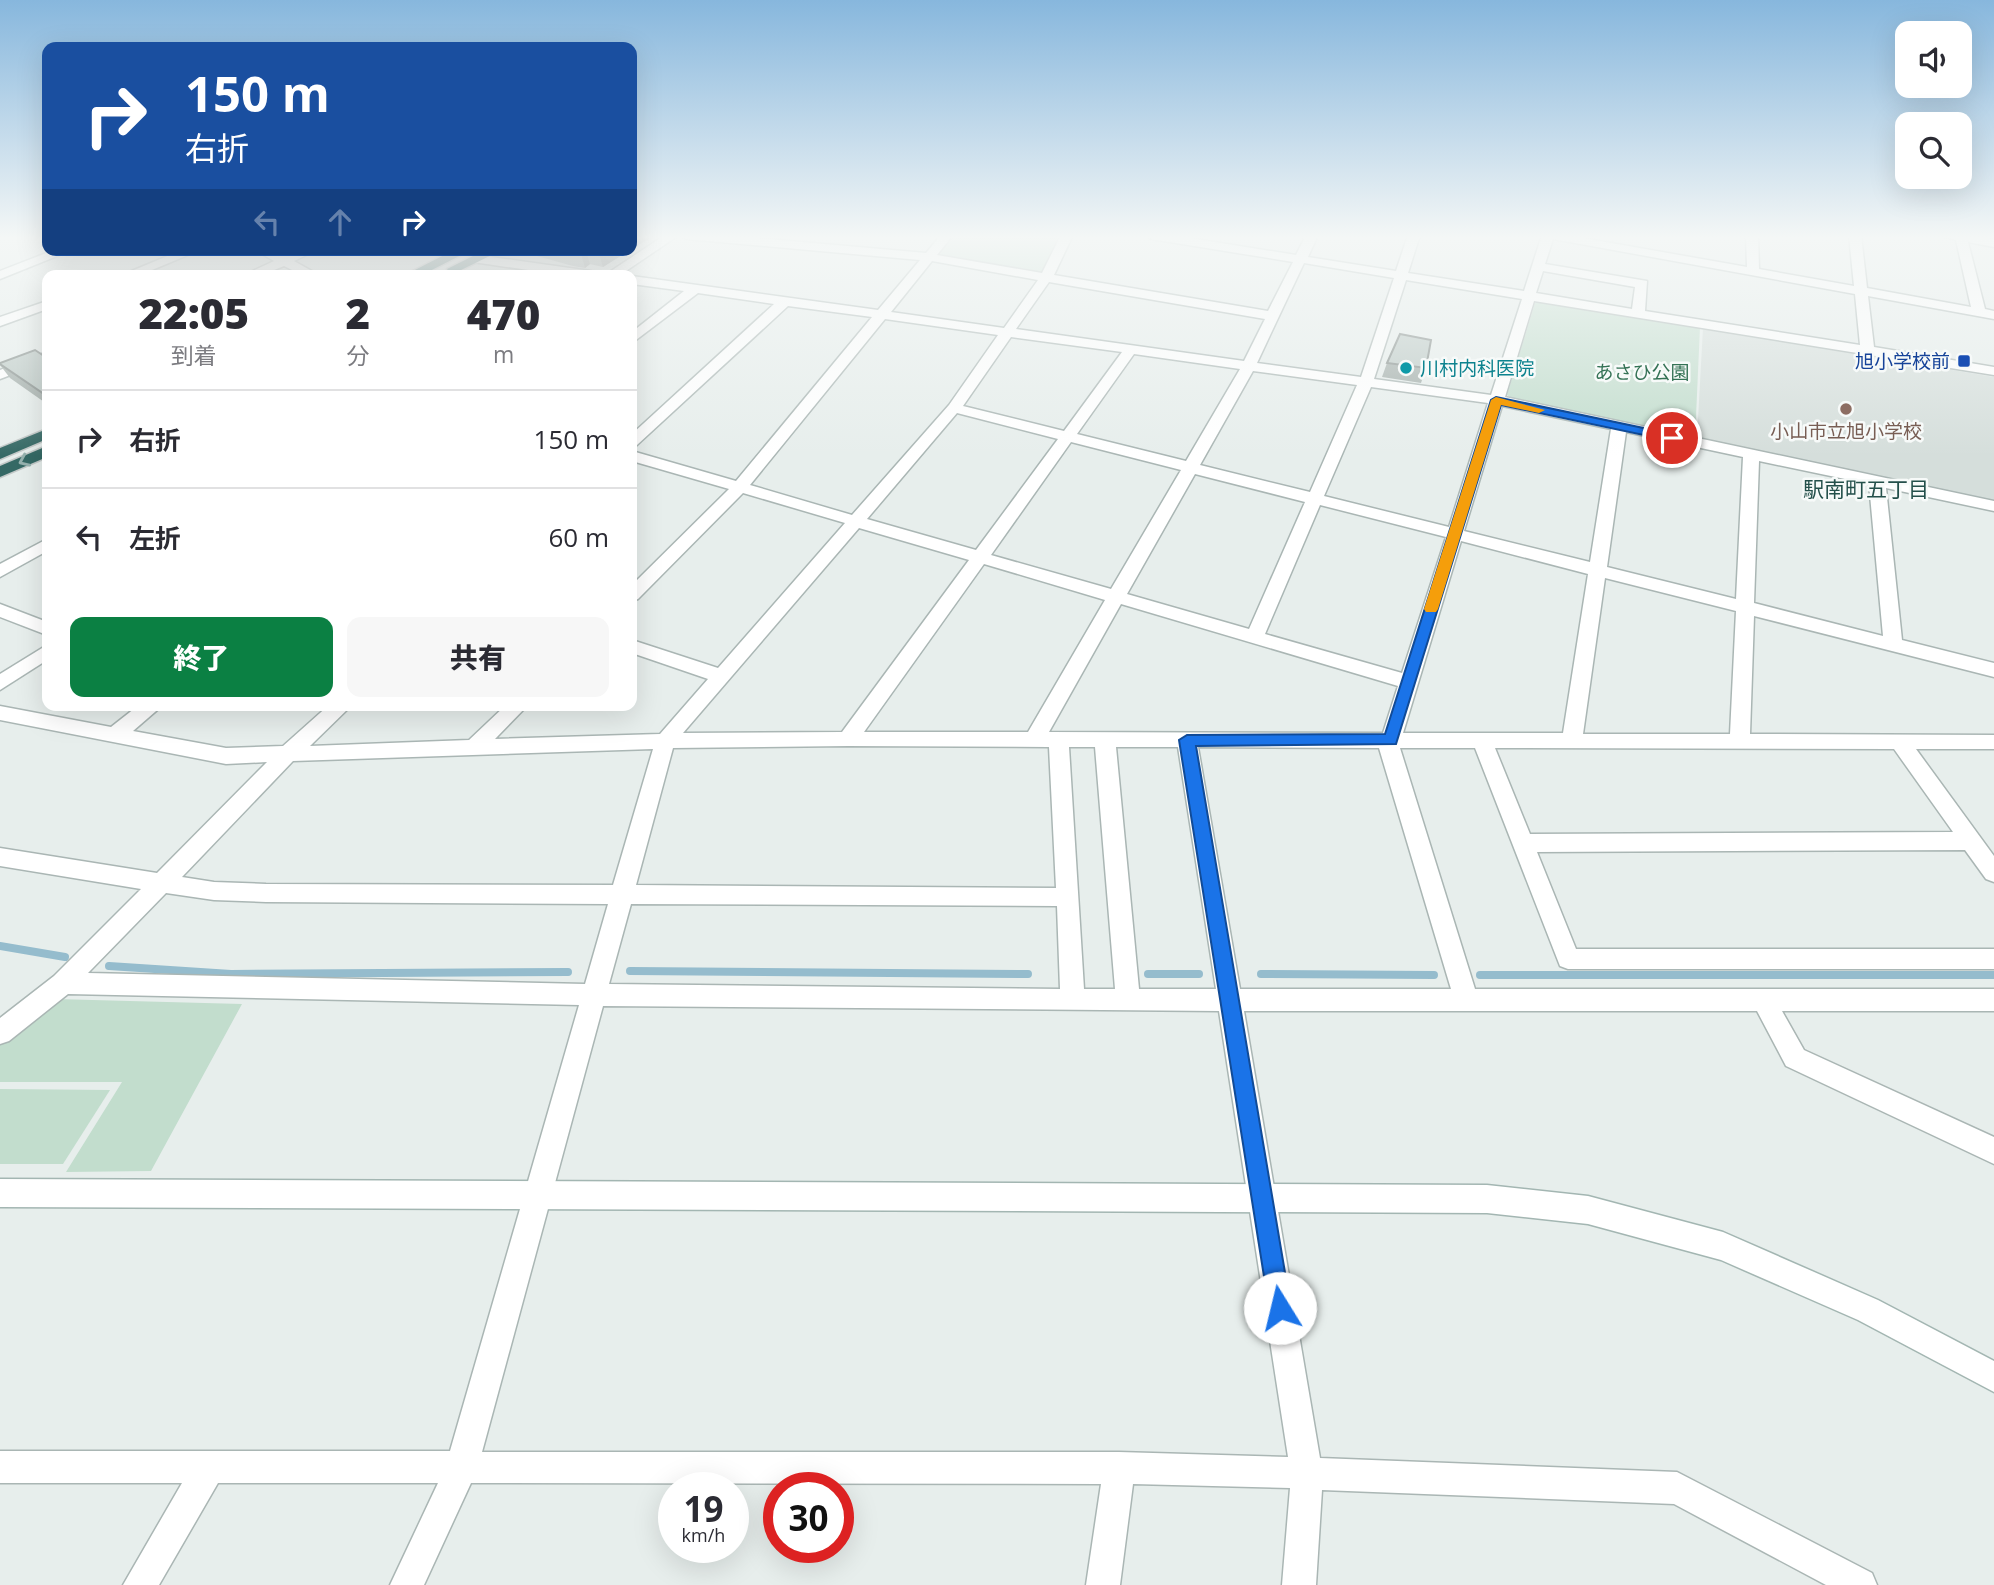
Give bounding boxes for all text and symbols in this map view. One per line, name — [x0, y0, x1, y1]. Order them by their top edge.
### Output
map controls — [1895, 21, 1972, 189]
button: sound — [1895, 21, 1972, 98]
text: 150 m — [185, 60, 330, 126]
icon: right — [70, 70, 161, 161]
button: search — [1895, 112, 1972, 189]
text: 右折 — [185, 126, 249, 169]
icon: left — [248, 203, 286, 241]
icon: ahead — [321, 203, 359, 241]
icon: right — [394, 203, 432, 241]
text: 22:05 — [138, 284, 249, 341]
text: 2 — [346, 284, 370, 341]
text: 470 — [467, 285, 540, 342]
text: m — [493, 338, 514, 370]
text: 到着 — [171, 339, 217, 371]
text: 分 — [346, 339, 369, 371]
place label: 旭小学校前 — [1855, 348, 1950, 374]
marker: 旭小学校前 — [1956, 353, 1972, 369]
place label: 川村内科医院 — [1420, 355, 1534, 381]
park label: あさひ公園 — [1594, 359, 1690, 385]
marker: 川村内科医院 — [1398, 360, 1414, 376]
marker: 小山市立旭小学校 — [1838, 401, 1854, 417]
pin — [1642, 408, 1702, 468]
place label: 小山市立旭小学校 — [1770, 418, 1922, 444]
icon: arrive — [1653, 419, 1691, 457]
icon: right — [70, 420, 108, 458]
text: 150 m — [534, 421, 609, 457]
text: 右折 — [129, 422, 181, 458]
one-way arrow — [18, 453, 31, 467]
district label: 駅南町五丁目 — [1803, 475, 1929, 503]
icon: left — [70, 518, 108, 556]
text: 60 m — [548, 519, 609, 555]
text: 左折 — [129, 520, 181, 556]
button: 終了 — [70, 617, 333, 697]
button: 共有 — [347, 617, 609, 697]
position arrow — [1243, 1271, 1317, 1345]
speed limit sign: 30 — [763, 1472, 854, 1563]
text: 19 — [683, 1485, 724, 1532]
text: km/h — [682, 1523, 725, 1547]

